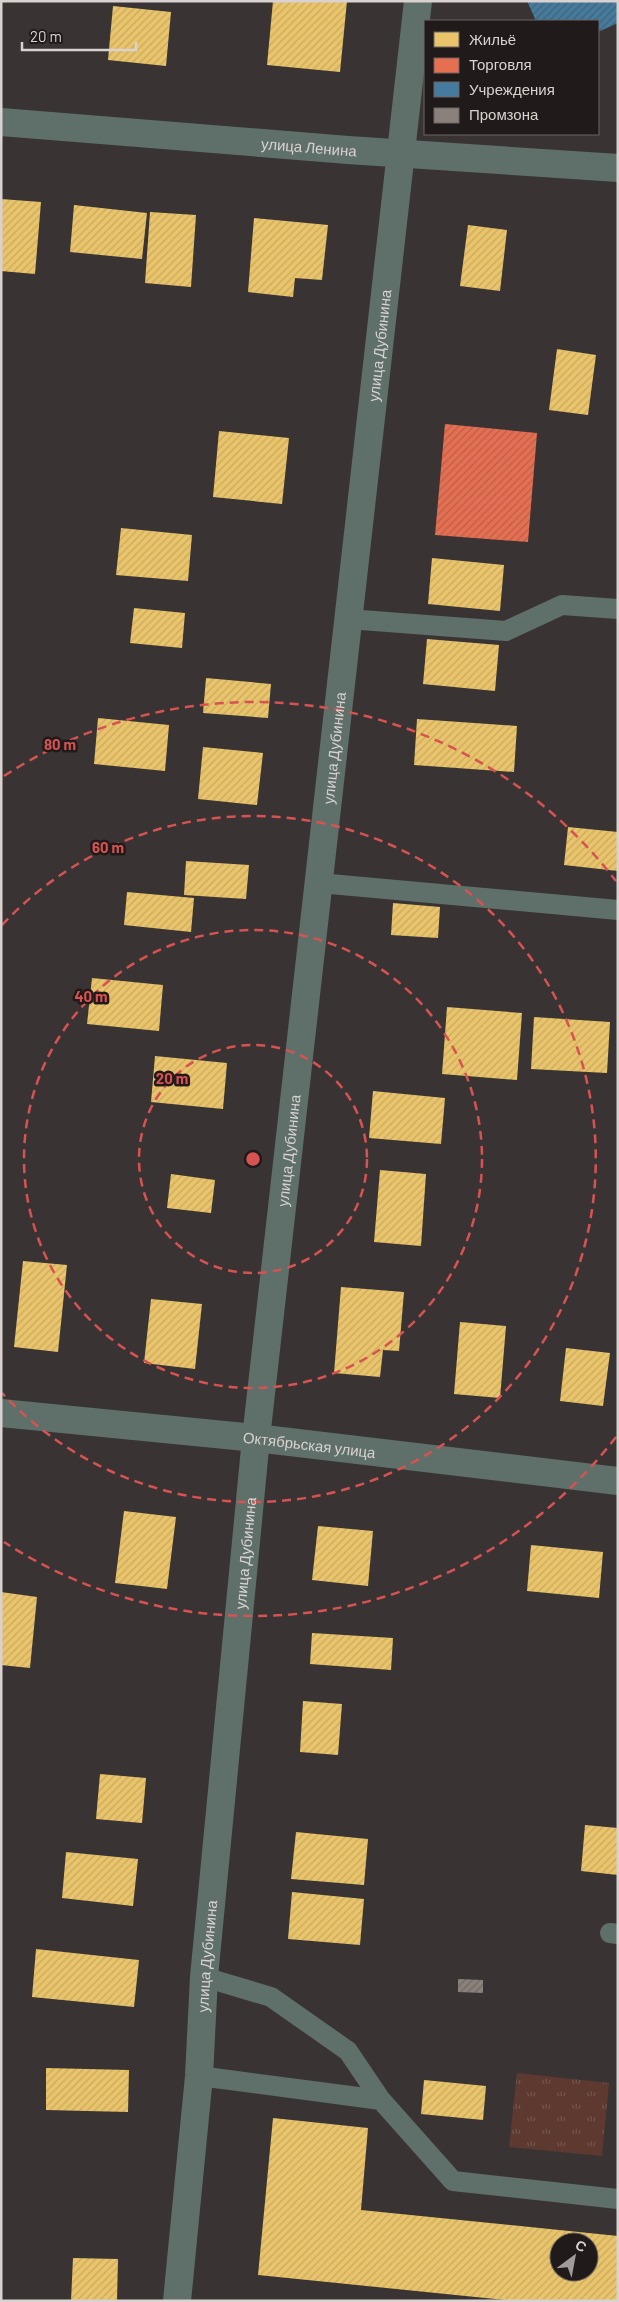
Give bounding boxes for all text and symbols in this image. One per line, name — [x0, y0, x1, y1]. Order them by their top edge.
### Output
scale bar — [22, 20, 136, 52]
legend — [424, 20, 599, 135]
text: 20 m — [30, 27, 62, 45]
text: Жильё — [469, 30, 516, 48]
text: Торговля — [469, 55, 532, 73]
text: Учреждения — [469, 80, 555, 98]
text: Промзона — [469, 105, 539, 123]
street label: улица Ленина — [261, 134, 358, 160]
street label: улица Дубинина — [364, 288, 394, 403]
street label: улица Дубинина — [319, 690, 349, 805]
text: 80 m — [44, 735, 76, 753]
text: 60 m — [92, 838, 124, 856]
text: 40 m — [74, 987, 108, 1005]
text: 20 m — [156, 1069, 188, 1087]
street label: улица Дубинина — [273, 1093, 304, 1208]
centre of rings — [244, 1150, 262, 1168]
street label: Октябрьская улица — [242, 1428, 377, 1461]
street label: улица Дубинина — [231, 1496, 259, 1610]
street label: улица Дубинина — [193, 1899, 220, 2013]
north arrow — [549, 2232, 599, 2282]
text: С — [572, 2236, 590, 2255]

